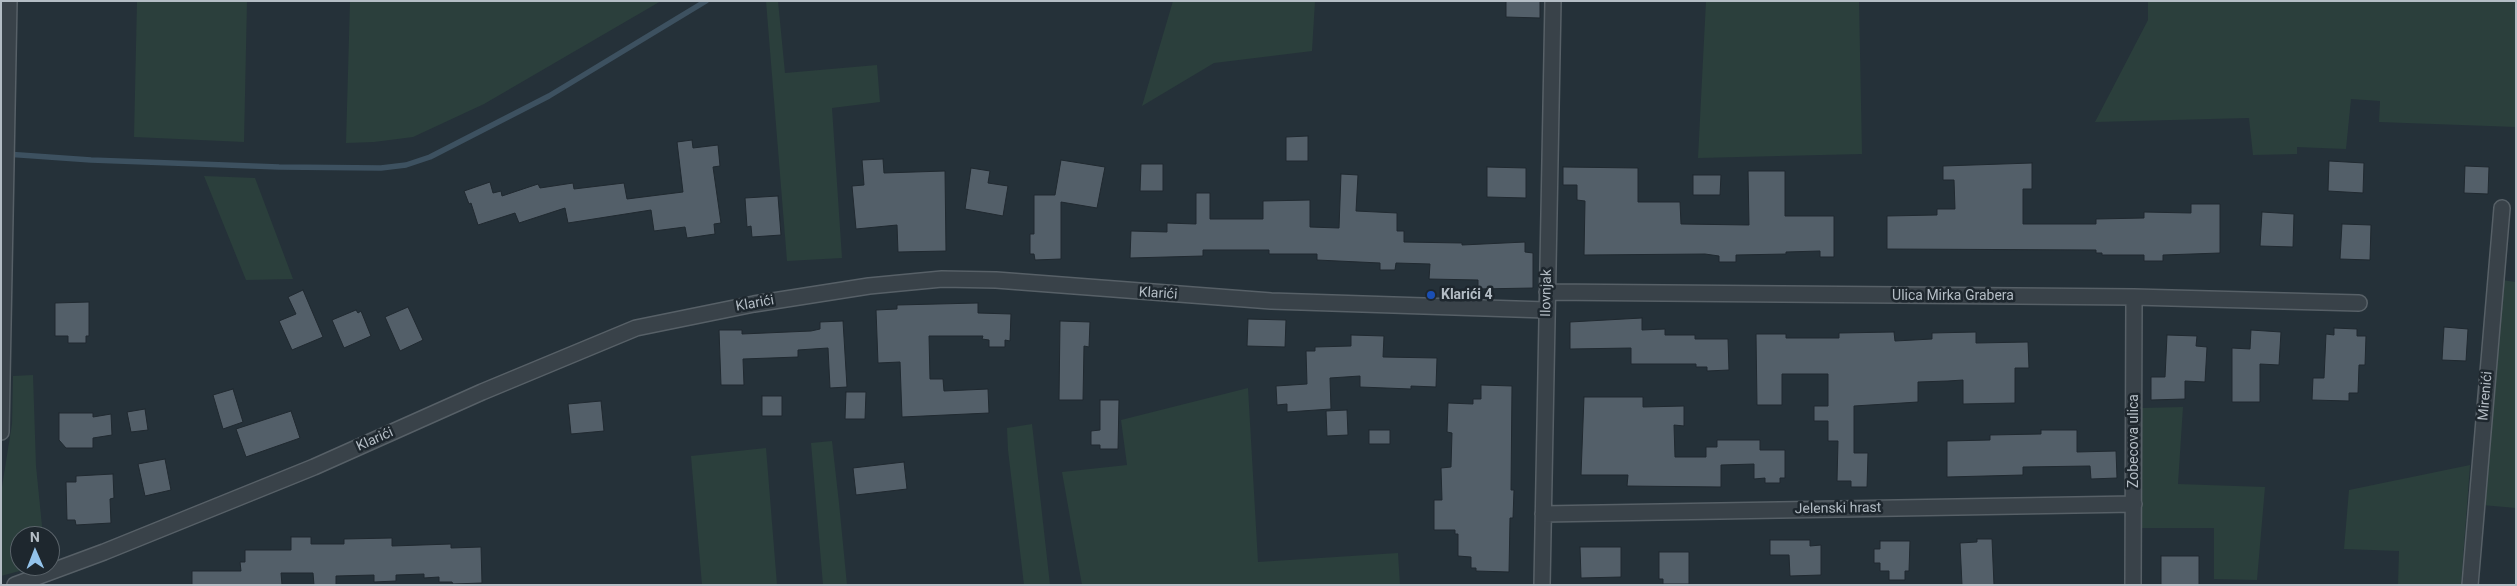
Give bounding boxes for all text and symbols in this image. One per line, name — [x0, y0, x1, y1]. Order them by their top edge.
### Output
street label: Ilovnjak — [1538, 269, 1556, 317]
street label: Klarići — [1138, 284, 1178, 304]
place label: Klarići 4 — [1441, 287, 1492, 303]
street label: Ulica Mirka Grabera — [1892, 288, 2014, 304]
marker: Klarići 4 — [1425, 289, 1437, 301]
street label: Klarići — [734, 292, 776, 316]
street label: Mirenići — [2475, 371, 2497, 421]
street label: Zobecova ulica — [2126, 394, 2142, 488]
street label: Klarići — [354, 424, 396, 456]
street label: Jelenski hrast — [1795, 500, 1881, 518]
north arrow — [10, 526, 60, 576]
text: N — [30, 529, 40, 545]

